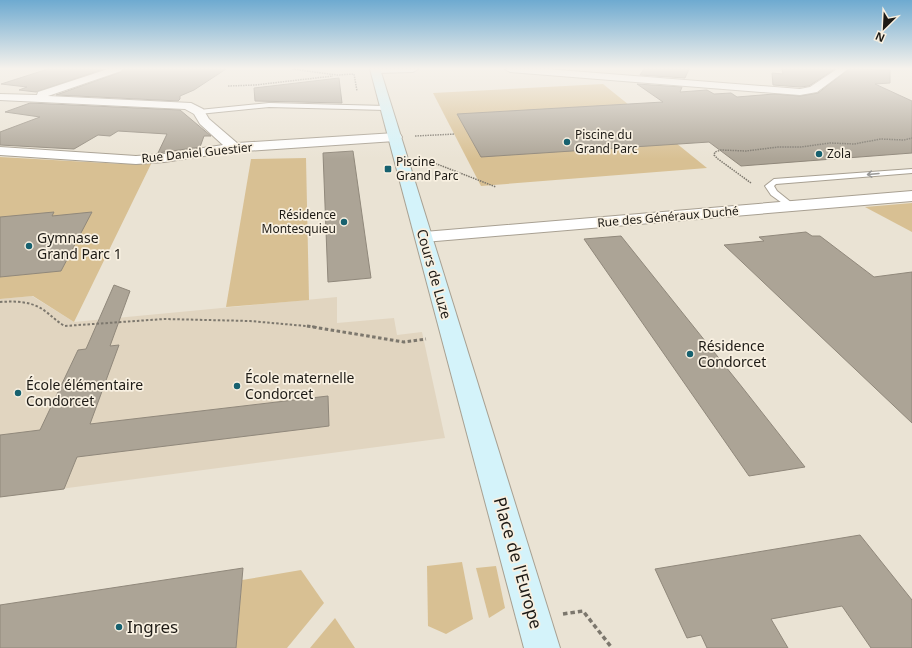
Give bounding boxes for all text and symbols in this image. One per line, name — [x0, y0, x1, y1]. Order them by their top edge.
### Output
north arrow — [864, 8, 904, 48]
text: N — [873, 29, 887, 46]
place label: Piscine du Grand Parc — [575, 126, 638, 157]
marker: Piscine du Grand Parc — [562, 137, 572, 147]
street label: Rue Daniel Guestier — [141, 138, 253, 167]
place label: Zola — [827, 145, 851, 162]
marker: Zola — [814, 149, 824, 159]
place label: Piscine Grand Parc — [396, 153, 459, 184]
marker: Piscine Grand Parc — [383, 164, 393, 174]
one-way arrow — [867, 171, 880, 178]
street label: Rue des Généraux Duché — [597, 202, 740, 231]
place label: Résidence Montesquieu — [262, 206, 336, 237]
marker: Résidence Montesquieu — [339, 217, 349, 227]
street label: Cours de Luze — [413, 227, 456, 321]
place label: Gymnase Grand Parc 1 — [37, 228, 122, 263]
marker: Gymnase Grand Parc 1 — [24, 241, 34, 251]
place label: Résidence Condorcet — [698, 336, 766, 371]
marker: Résidence Condorcet — [685, 349, 695, 359]
place label: École maternelle Condorcet — [245, 368, 355, 403]
place label: École élémentaire Condorcet — [26, 375, 143, 410]
marker: École maternelle Condorcet — [232, 381, 242, 391]
marker: École élémentaire Condorcet — [13, 388, 23, 398]
street label: Place de l'Europe — [489, 494, 548, 631]
place label: Ingres — [127, 615, 178, 638]
marker: Ingres — [114, 622, 124, 632]

